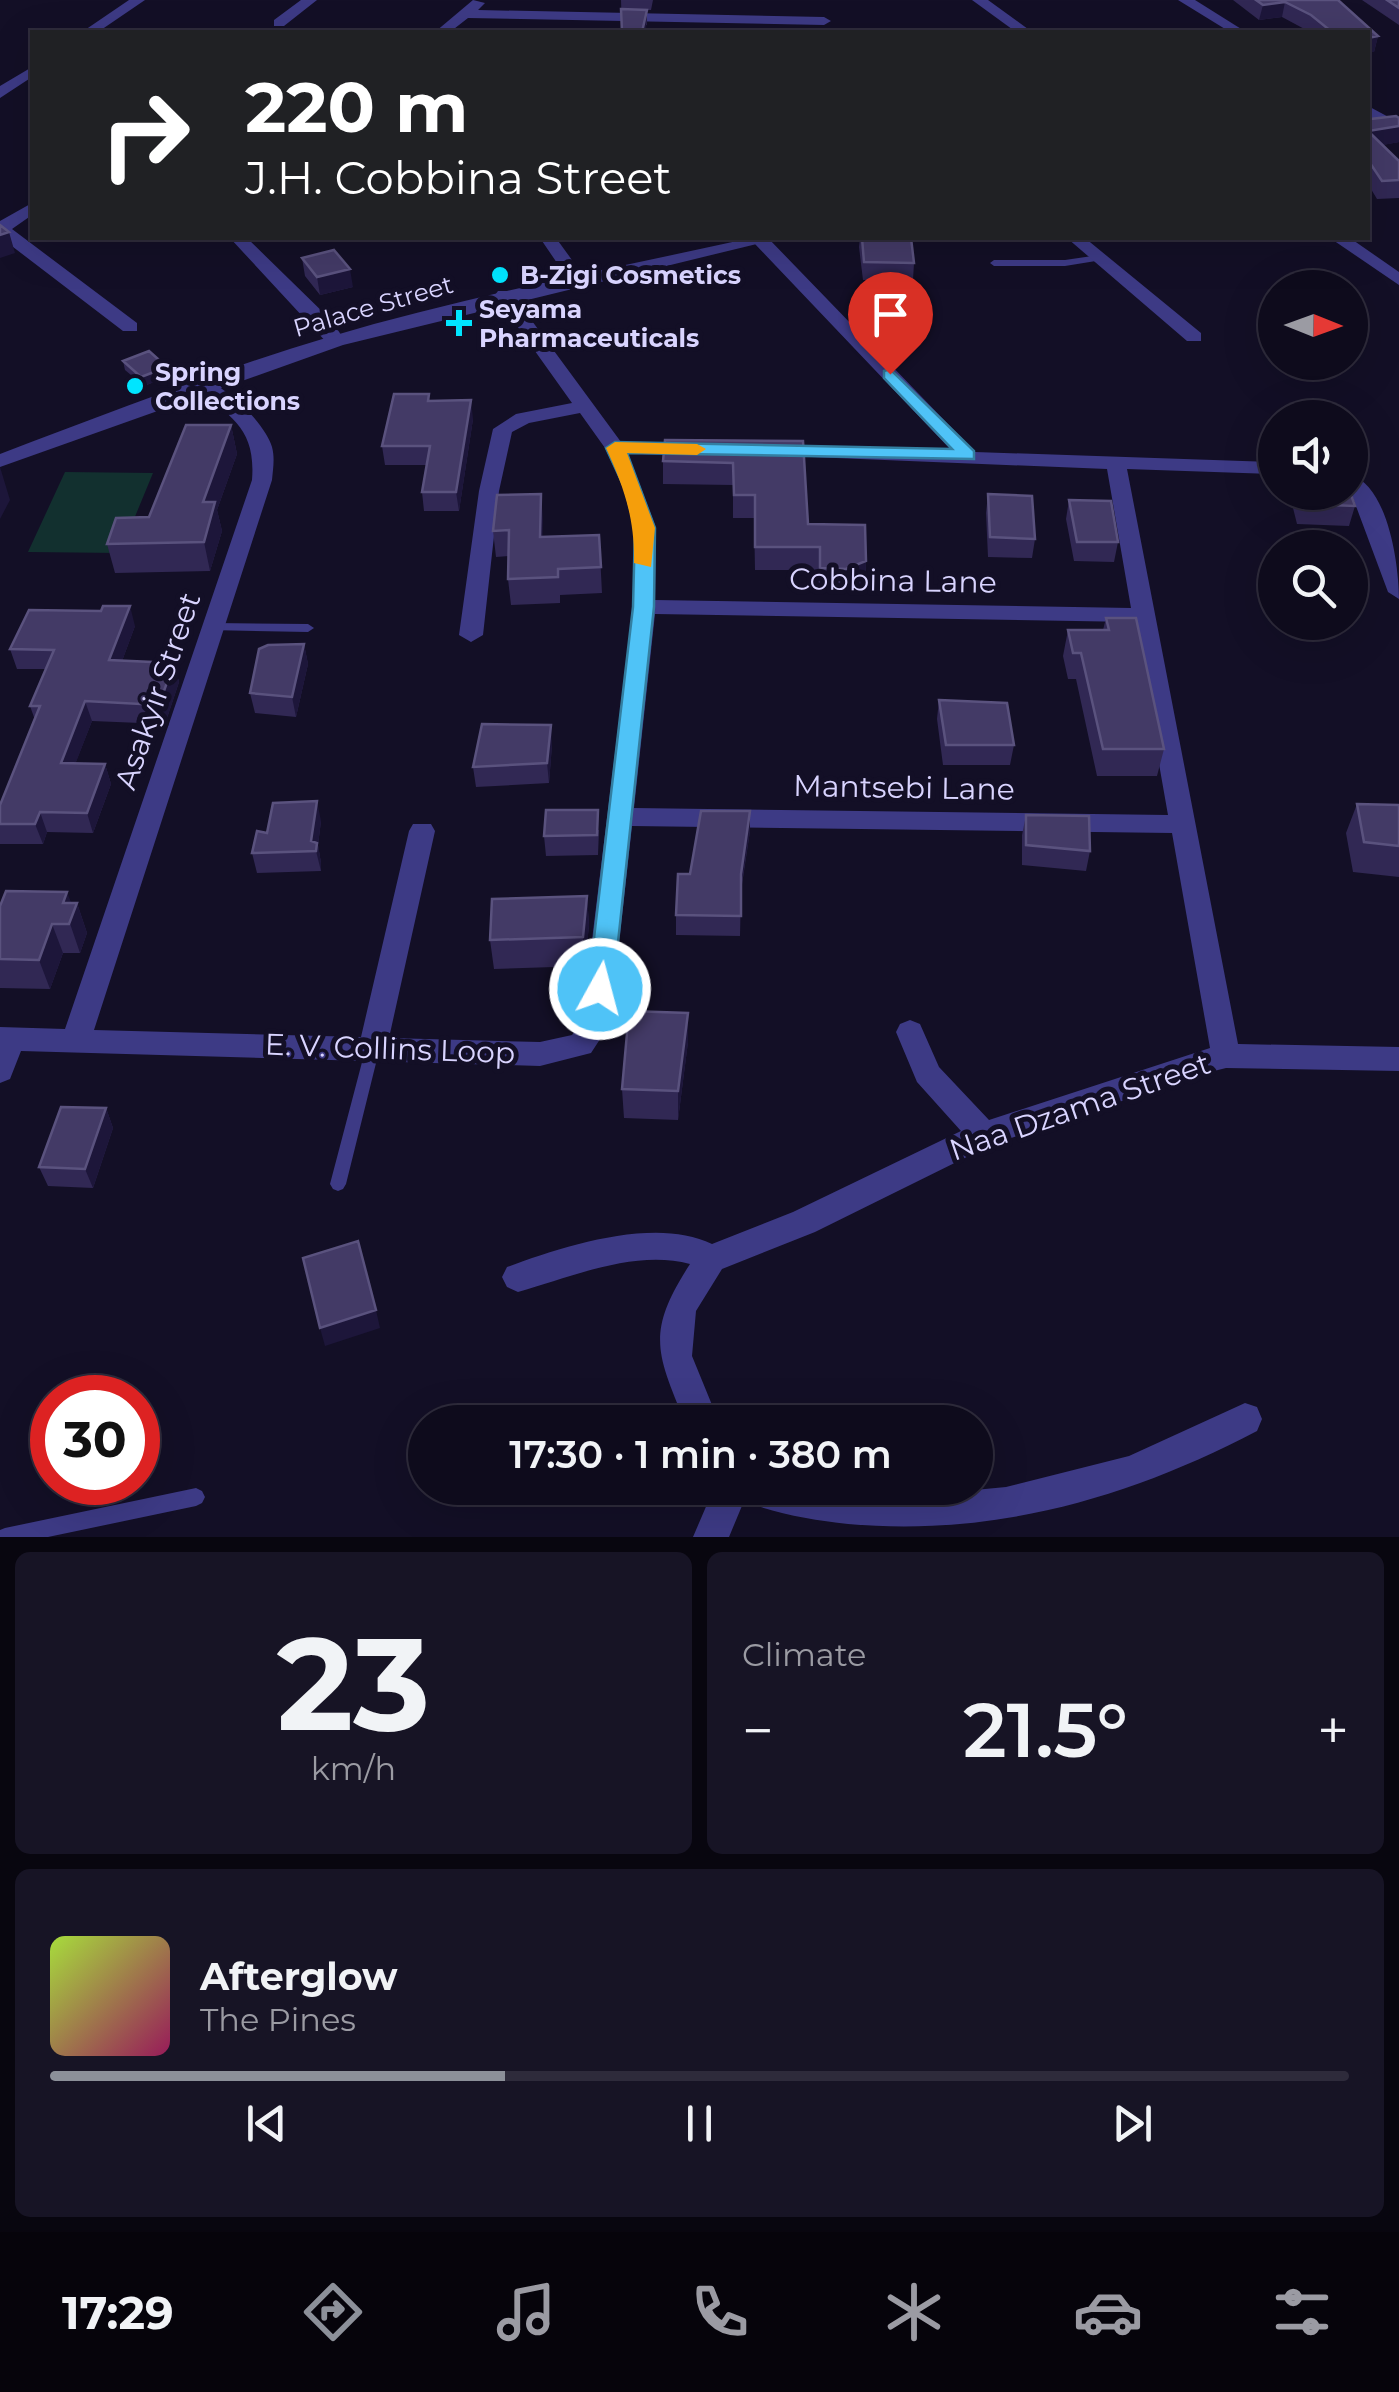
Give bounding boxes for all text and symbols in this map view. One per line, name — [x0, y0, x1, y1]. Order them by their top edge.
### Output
text: 220 m — [245, 64, 468, 150]
icon: right — [80, 70, 210, 200]
text: J.H. Cobbina Street — [245, 150, 672, 205]
place label: B-Zigi Cosmetics — [520, 260, 741, 290]
marker: B-Zigi Cosmetics — [489, 264, 511, 286]
street label: Palace Street — [290, 269, 456, 343]
north arrow — [1258, 270, 1368, 380]
map controls — [1258, 270, 1368, 640]
pin — [848, 272, 933, 375]
icon: arrive — [863, 287, 918, 342]
place label: Seyama Pharmaceuticals — [479, 294, 699, 353]
marker: Seyama Pharmaceuticals — [448, 312, 470, 334]
place label: Spring Collections — [155, 357, 300, 416]
marker: Spring Collections — [124, 375, 146, 397]
button: sound — [1258, 400, 1368, 510]
button: search — [1258, 530, 1368, 640]
street label: Cobbina Lane — [789, 560, 997, 601]
street label: Asakyir Street — [107, 588, 209, 794]
street label: Mantsebi Lane — [793, 767, 1015, 808]
position arrow — [548, 937, 652, 1041]
street label: E. V. Collins Loop — [264, 1026, 516, 1071]
street label: Naa Dzama Street — [944, 1045, 1215, 1169]
speed limit sign: 30 — [30, 1375, 160, 1505]
text: 17:30 · 1 min · 380 m — [509, 1431, 892, 1478]
text: 23 — [277, 1604, 430, 1763]
text: Climate — [742, 1635, 866, 1674]
text: 21.5° — [963, 1684, 1128, 1776]
text: − — [742, 1697, 774, 1764]
text: + — [1317, 1697, 1349, 1764]
text: km/h — [311, 1749, 396, 1788]
text: Afterglow — [200, 1953, 398, 2000]
text: The Pines — [200, 2000, 356, 2039]
icon: previous — [239, 2096, 294, 2151]
icon: pause — [672, 2096, 727, 2151]
icon: next — [1105, 2096, 1160, 2151]
icon: directions — [298, 2277, 368, 2347]
icon: music — [491, 2277, 561, 2347]
icon: phone — [685, 2277, 755, 2347]
icon: climate — [879, 2277, 949, 2347]
icon: car — [1073, 2277, 1143, 2347]
icon: filters — [1267, 2277, 1337, 2347]
text: 17:29 — [62, 2285, 174, 2340]

